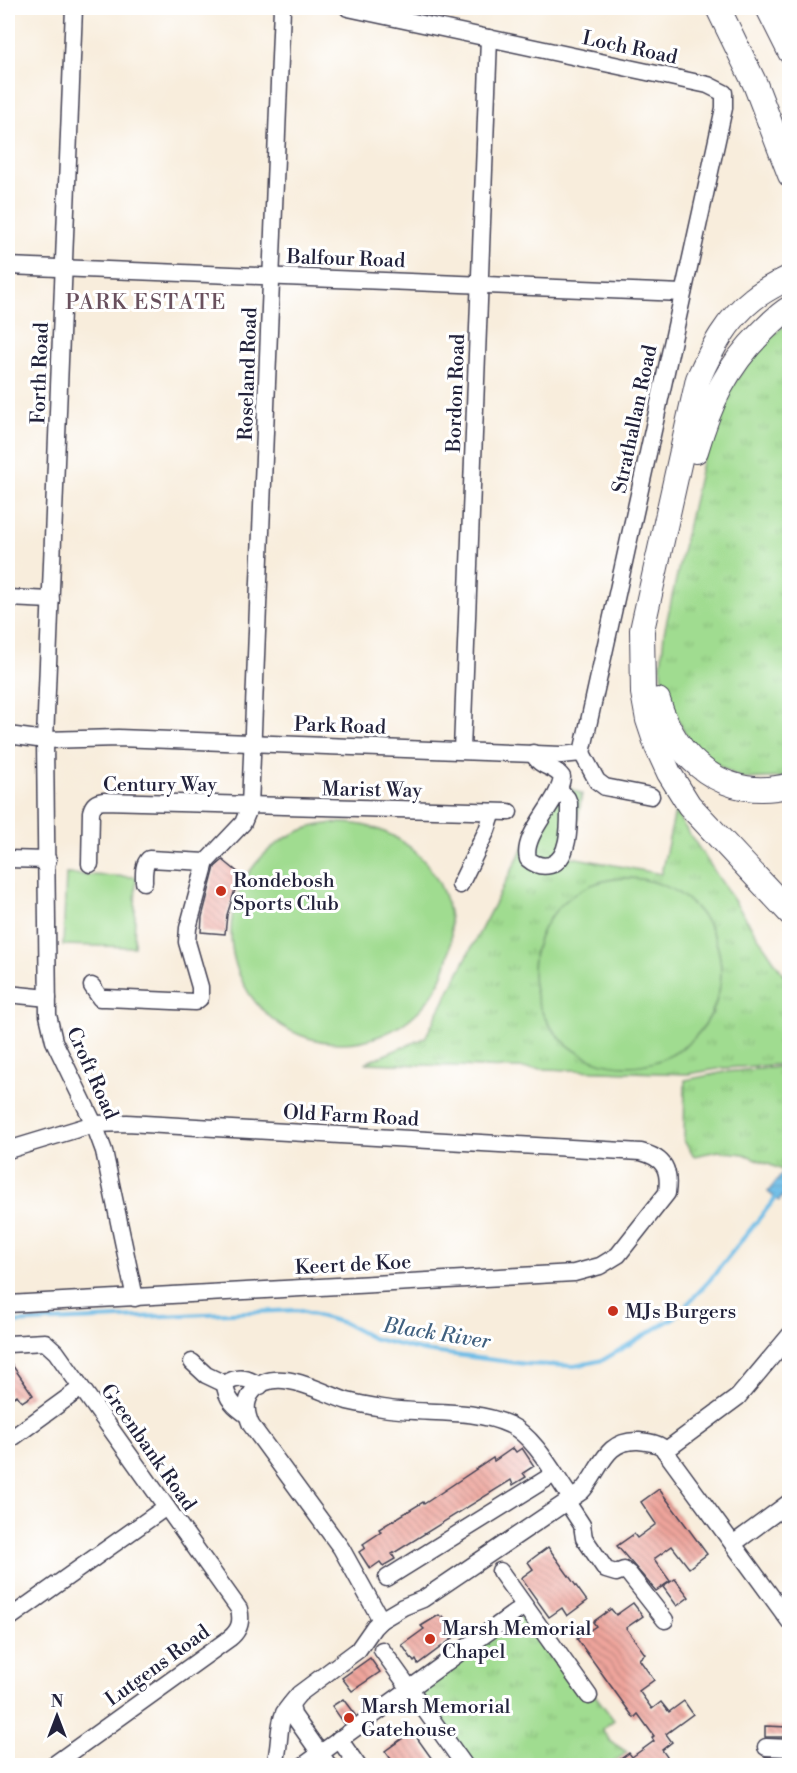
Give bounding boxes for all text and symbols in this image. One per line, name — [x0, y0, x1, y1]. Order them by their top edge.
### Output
street label: Loch Road — [580, 26, 680, 71]
street label: Balfour Road — [285, 245, 406, 274]
district label: PARK ESTATE — [65, 290, 227, 316]
street label: Roseland Road — [234, 306, 263, 441]
street label: Forth Road — [26, 321, 55, 424]
street label: Bordon Road — [442, 333, 471, 454]
street label: Strathallan Road — [608, 342, 664, 496]
street label: Park Road — [293, 712, 387, 741]
street label: Century Way — [103, 773, 217, 798]
street label: Marist Way — [322, 777, 423, 804]
place label: Rondebosh Sports Club — [233, 869, 339, 917]
marker: Rondebosh Sports Club — [214, 884, 228, 898]
street label: Croft Road — [60, 1023, 123, 1124]
street label: Old Farm Road — [282, 1100, 420, 1133]
street label: Keert de Koe — [294, 1250, 412, 1281]
place label: MJs Burgers — [625, 1300, 736, 1325]
marker: MJs Burgers — [606, 1304, 620, 1318]
water label: Black River — [380, 1313, 493, 1355]
street label: Greenbank Road — [95, 1379, 201, 1517]
place label: Marsh Memorial Chapel — [442, 1617, 592, 1665]
street label: Lutgens Road — [101, 1620, 216, 1713]
marker: Marsh Memorial Chapel — [423, 1632, 437, 1646]
north arrow — [27, 1686, 87, 1746]
text: N — [51, 1692, 64, 1712]
place label: Marsh Memorial Gatehouse — [361, 1695, 511, 1743]
marker: Marsh Memorial Gatehouse — [342, 1711, 356, 1725]

